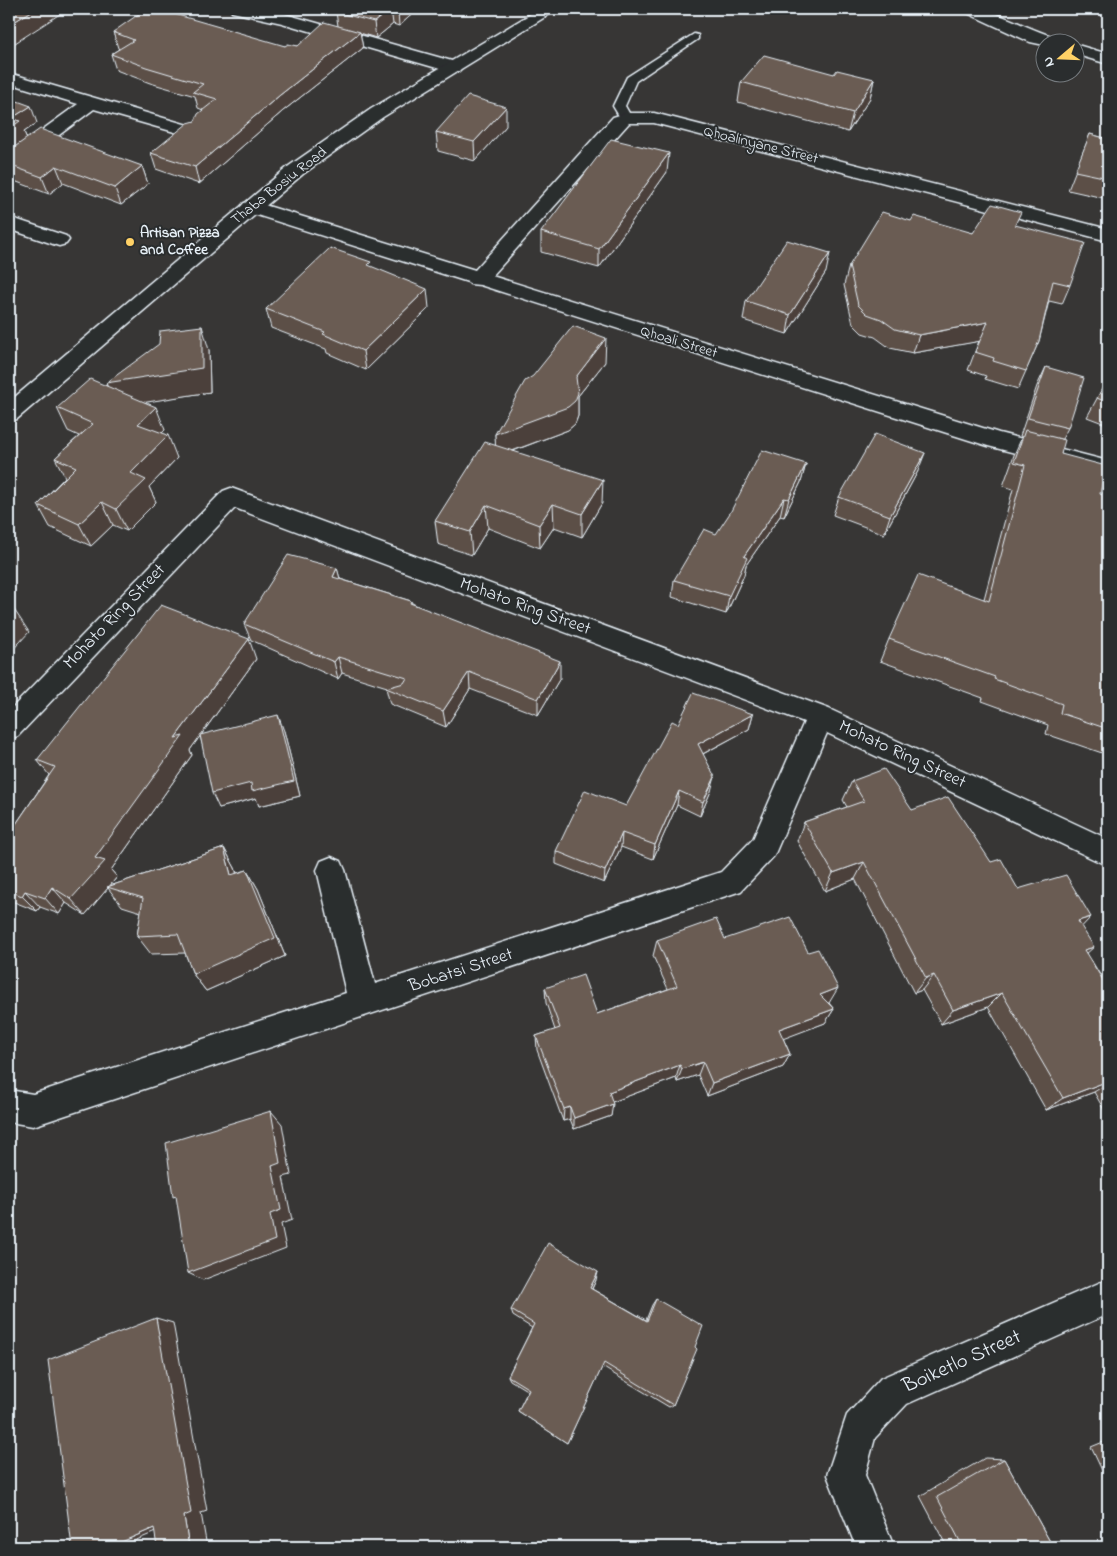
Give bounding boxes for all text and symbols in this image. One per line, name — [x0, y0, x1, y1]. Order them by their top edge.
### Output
north arrow — [1034, 32, 1084, 82]
text: N — [1038, 54, 1061, 70]
street label: Qhoalinyane Street — [701, 120, 821, 171]
street label: Thaba Bosiu Road — [226, 141, 332, 231]
place label: Artisan Pizza and Coffee — [140, 222, 220, 261]
marker: Artisan Pizza and Coffee — [124, 236, 136, 248]
street label: Qhoali Street — [638, 320, 720, 364]
street label: Mohato Ring Street — [58, 558, 173, 676]
street label: Mohato Ring Street — [455, 571, 594, 644]
street label: Mohato Ring Street — [834, 714, 970, 797]
street label: Bobatsi Street — [404, 942, 517, 1000]
street label: Boiketlo Street — [897, 1322, 1026, 1402]

